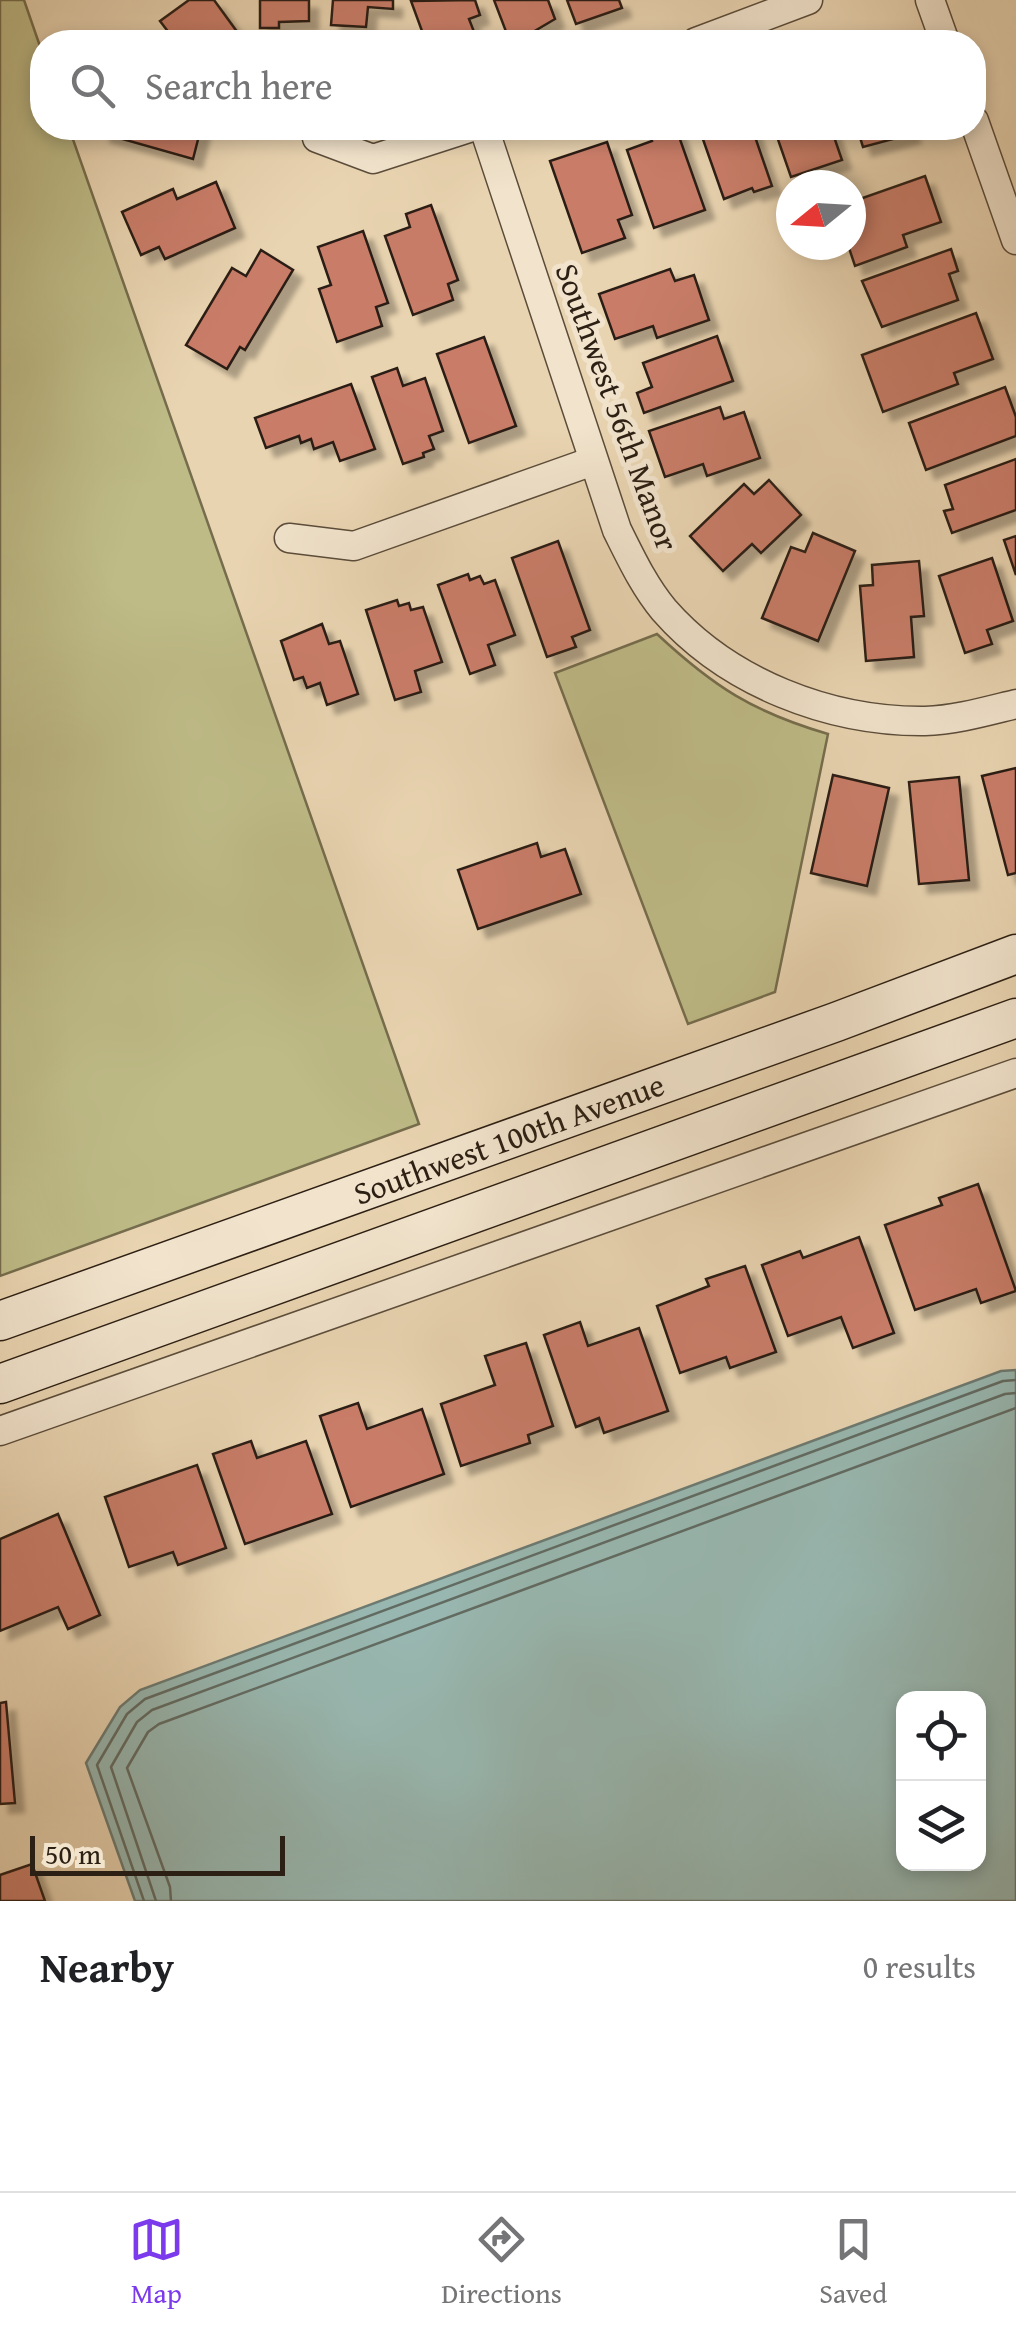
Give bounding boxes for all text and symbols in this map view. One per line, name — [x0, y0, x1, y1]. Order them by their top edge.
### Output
search box — [30, 30, 986, 140]
text: Search here — [145, 57, 333, 113]
icon: search — [65, 58, 120, 113]
north arrow — [776, 170, 866, 260]
street label: Southwest 56th Manor — [544, 257, 691, 557]
street label: Southwest 100th Avenue — [347, 1060, 671, 1217]
map controls — [896, 1691, 986, 1871]
button: locate — [896, 1691, 986, 1781]
button: layers — [896, 1781, 986, 1871]
scale bar — [30, 1831, 285, 1876]
text: 50 m — [45, 1833, 101, 1874]
text: Nearby — [40, 1936, 174, 1997]
text: 0 results — [863, 1943, 976, 1990]
tab: Map — [129, 2212, 184, 2313]
tab: Directions — [441, 2212, 562, 2313]
tab: Saved — [819, 2212, 887, 2313]

